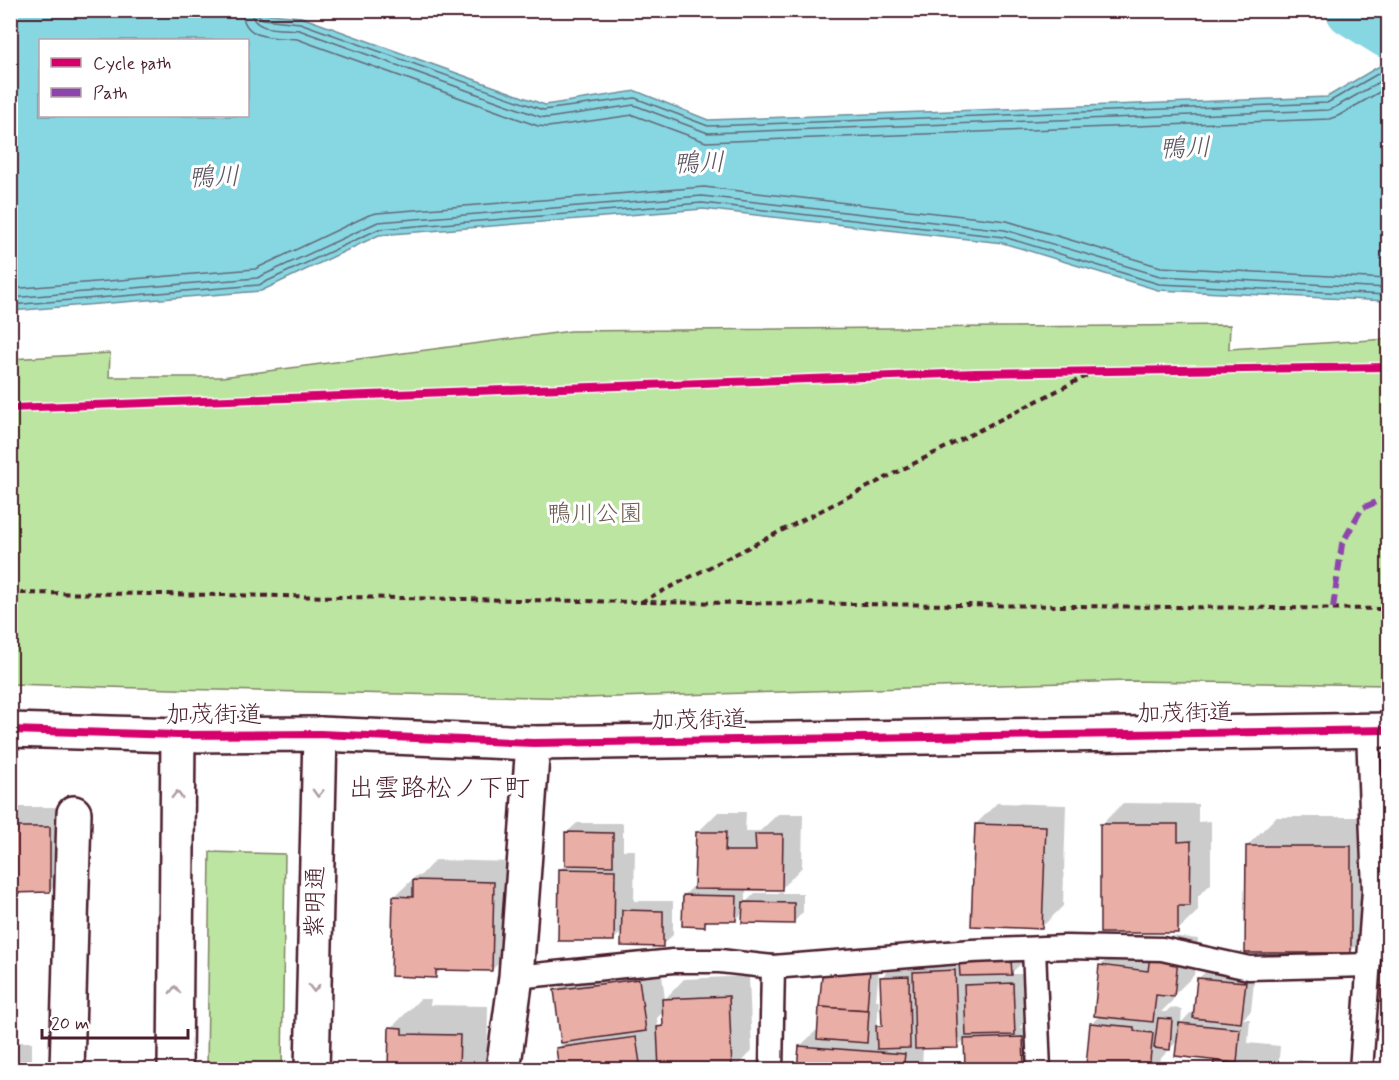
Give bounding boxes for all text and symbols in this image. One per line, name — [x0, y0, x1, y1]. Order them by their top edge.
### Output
legend — [39, 39, 249, 117]
text: Cycle path — [93, 52, 171, 76]
text: Path — [93, 82, 128, 106]
water label: 鴨川 — [1158, 131, 1212, 167]
water label: 鴨川 — [672, 146, 726, 182]
water label: 鴨川 — [187, 160, 241, 196]
park label: 鴨川公園 — [547, 499, 643, 530]
street label: 加茂街道 — [1137, 698, 1233, 730]
street label: 加茂街道 — [166, 700, 262, 731]
street label: 加茂街道 — [651, 705, 747, 737]
district label: 出雲路松ノ下町 — [348, 772, 530, 806]
one-way arrow — [312, 788, 325, 797]
one-way arrow — [171, 791, 183, 800]
street label: 紫明通 — [300, 866, 332, 938]
one-way arrow — [308, 983, 320, 992]
one-way arrow — [169, 986, 182, 995]
scale bar — [42, 1002, 188, 1040]
text: 20 m — [51, 1012, 89, 1036]

